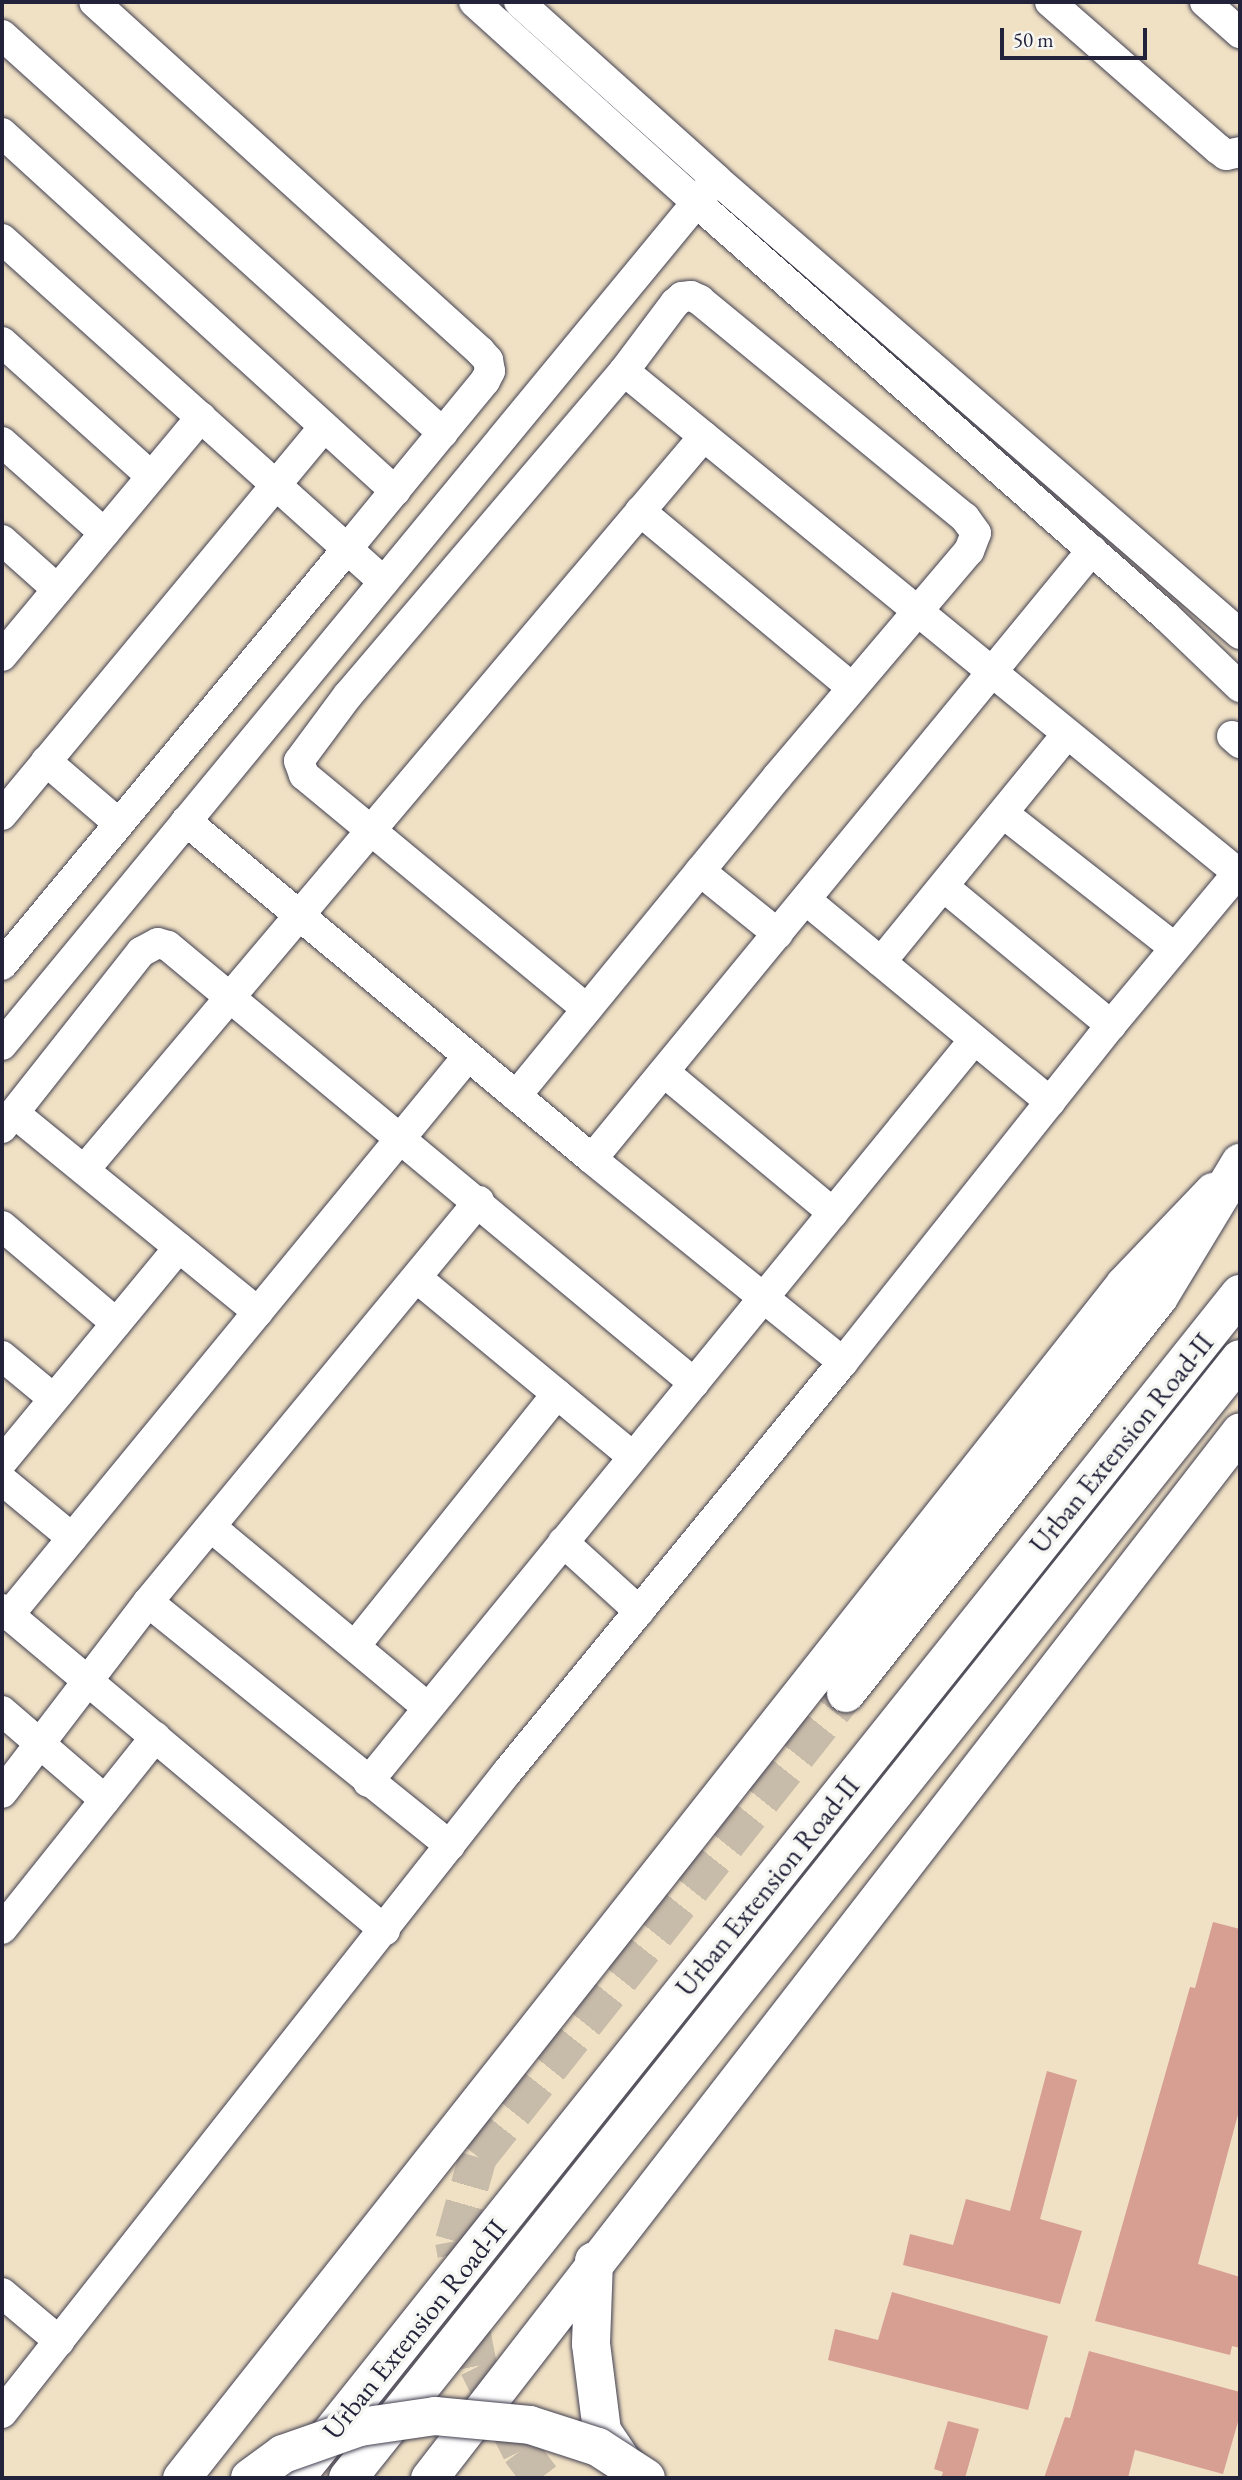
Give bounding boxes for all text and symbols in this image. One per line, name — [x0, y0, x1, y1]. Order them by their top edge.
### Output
scale bar — [1004, 14, 1151, 58]
text: 50 m — [1013, 26, 1054, 53]
street label: Urban Extension Road-II — [1022, 1326, 1220, 1560]
street label: Urban Extension Road-II — [668, 1769, 866, 2003]
street label: Urban Extension Road-II — [315, 2212, 513, 2446]

